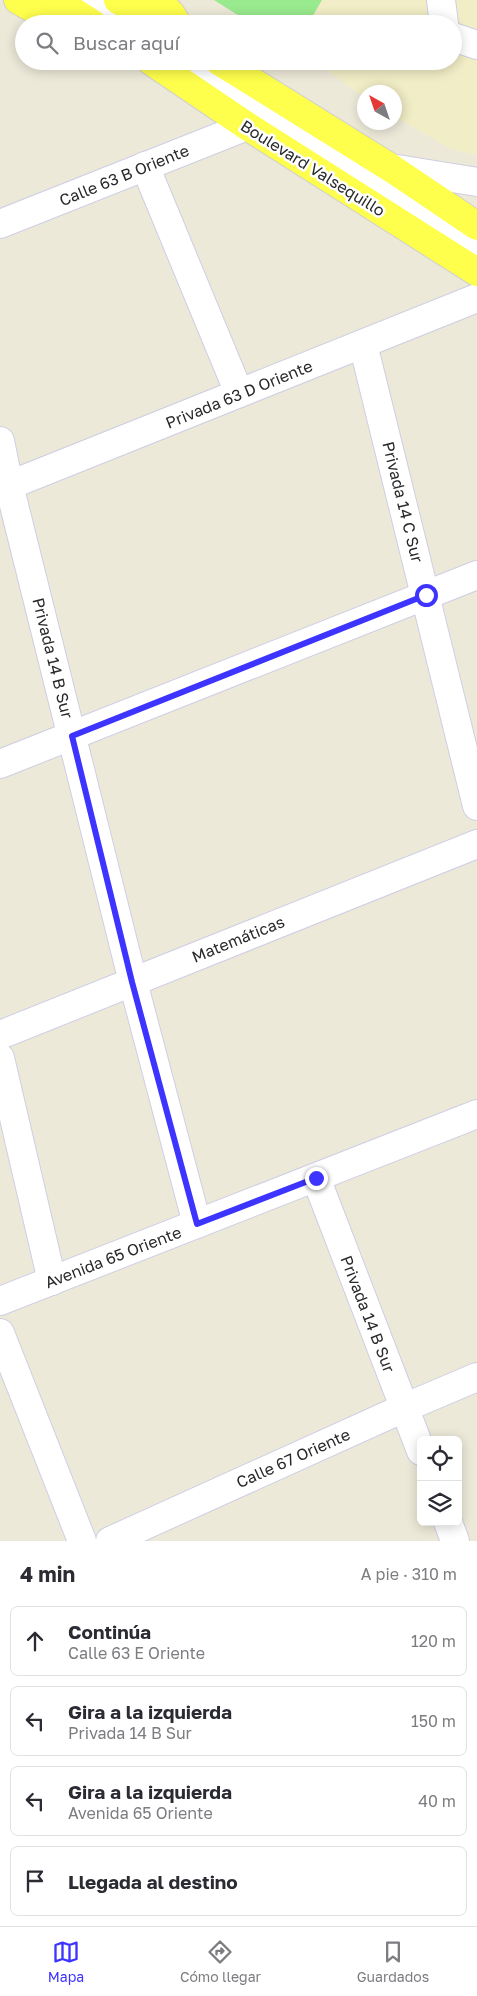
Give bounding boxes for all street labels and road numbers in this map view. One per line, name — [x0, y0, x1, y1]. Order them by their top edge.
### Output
street label: Boulevard Valsequillo — [237, 115, 389, 221]
street label: Calle 63 B Oriente — [56, 140, 192, 210]
street label: Privada 63 D Oriente — [163, 355, 315, 433]
street label: Privada 14 C Sur — [378, 439, 428, 565]
street label: Privada 14 B Sur — [28, 596, 78, 720]
street label: Matemáticas — [189, 911, 287, 967]
street label: Avenida 65 Oriente — [42, 1222, 184, 1292]
street label: Privada 14 B Sur — [336, 1253, 400, 1375]
street label: Calle 67 Oriente — [233, 1424, 353, 1492]

